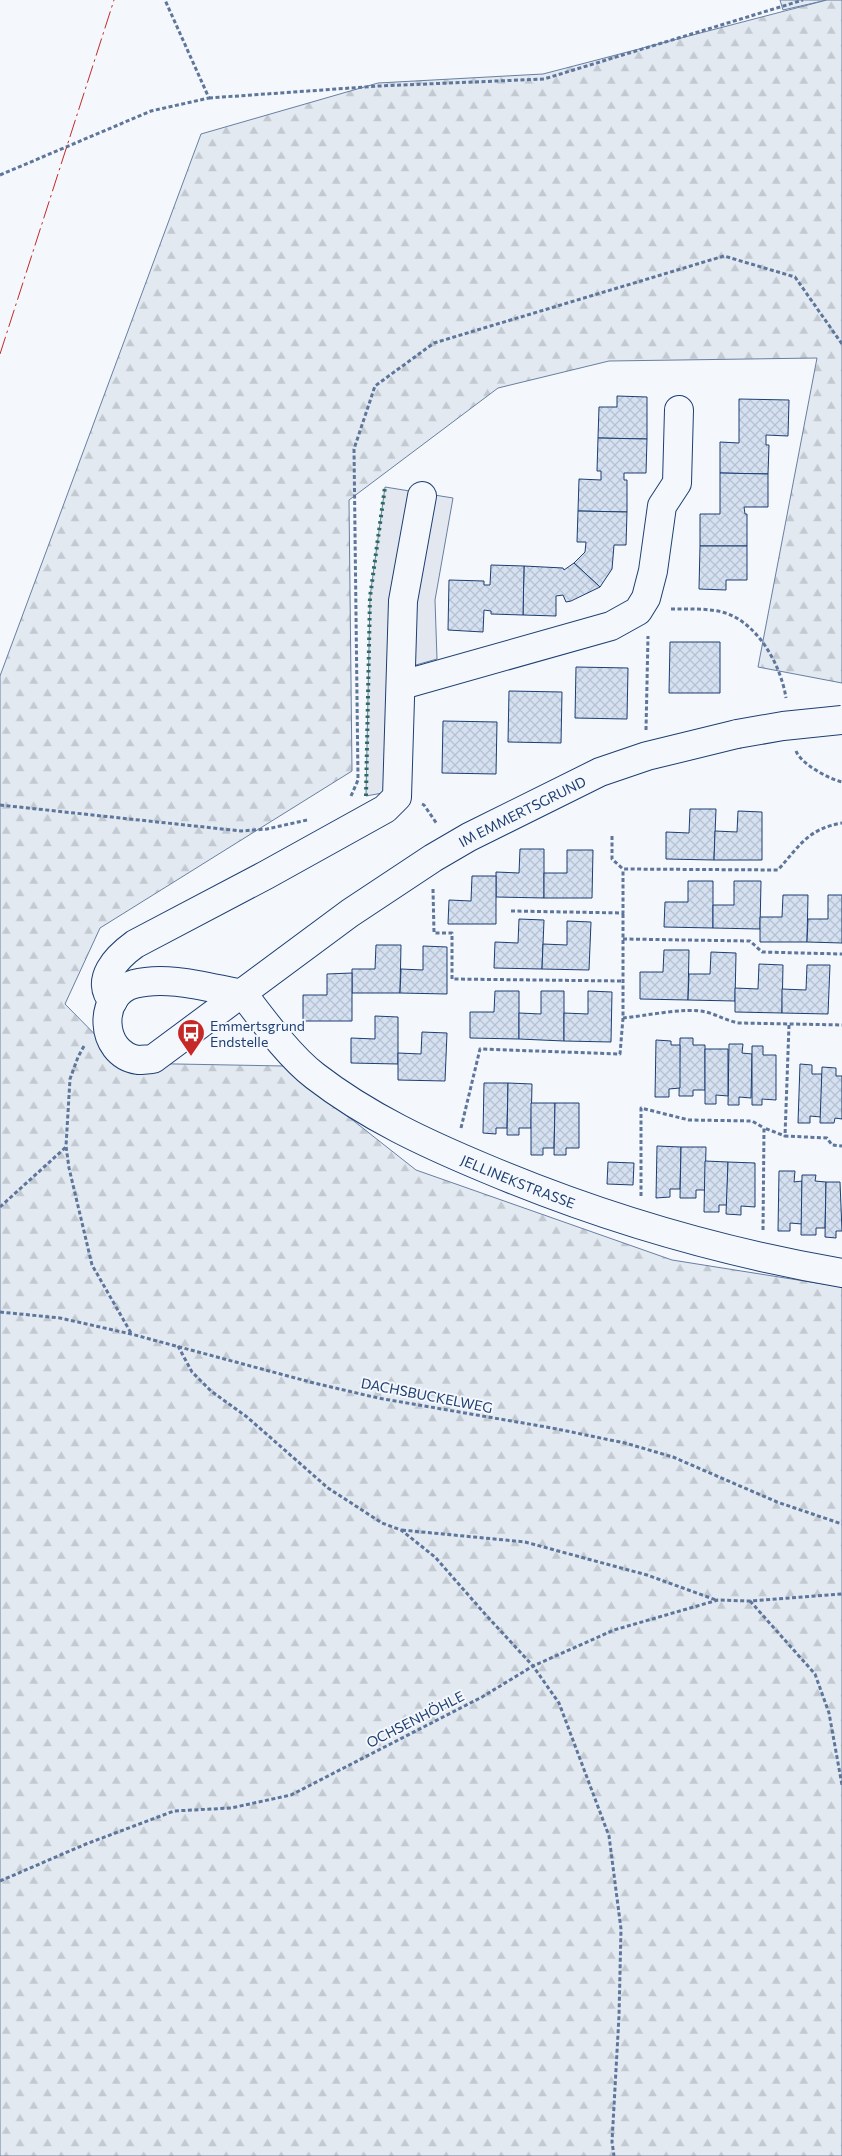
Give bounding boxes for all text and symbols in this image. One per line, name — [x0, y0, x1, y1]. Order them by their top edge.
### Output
street label: IM EMMERTSGRUND — [455, 772, 588, 850]
place label: Emmertsgrund Endstelle — [210, 1017, 305, 1050]
bus stop icon: Emmertsgrund Endstelle — [176, 1018, 206, 1057]
street label: JELLINEKSTRASSE — [459, 1151, 578, 1211]
street label: DACHSBUCKELWEG — [360, 1374, 494, 1416]
street label: OCHSENHÖHLE — [363, 1687, 467, 1751]

